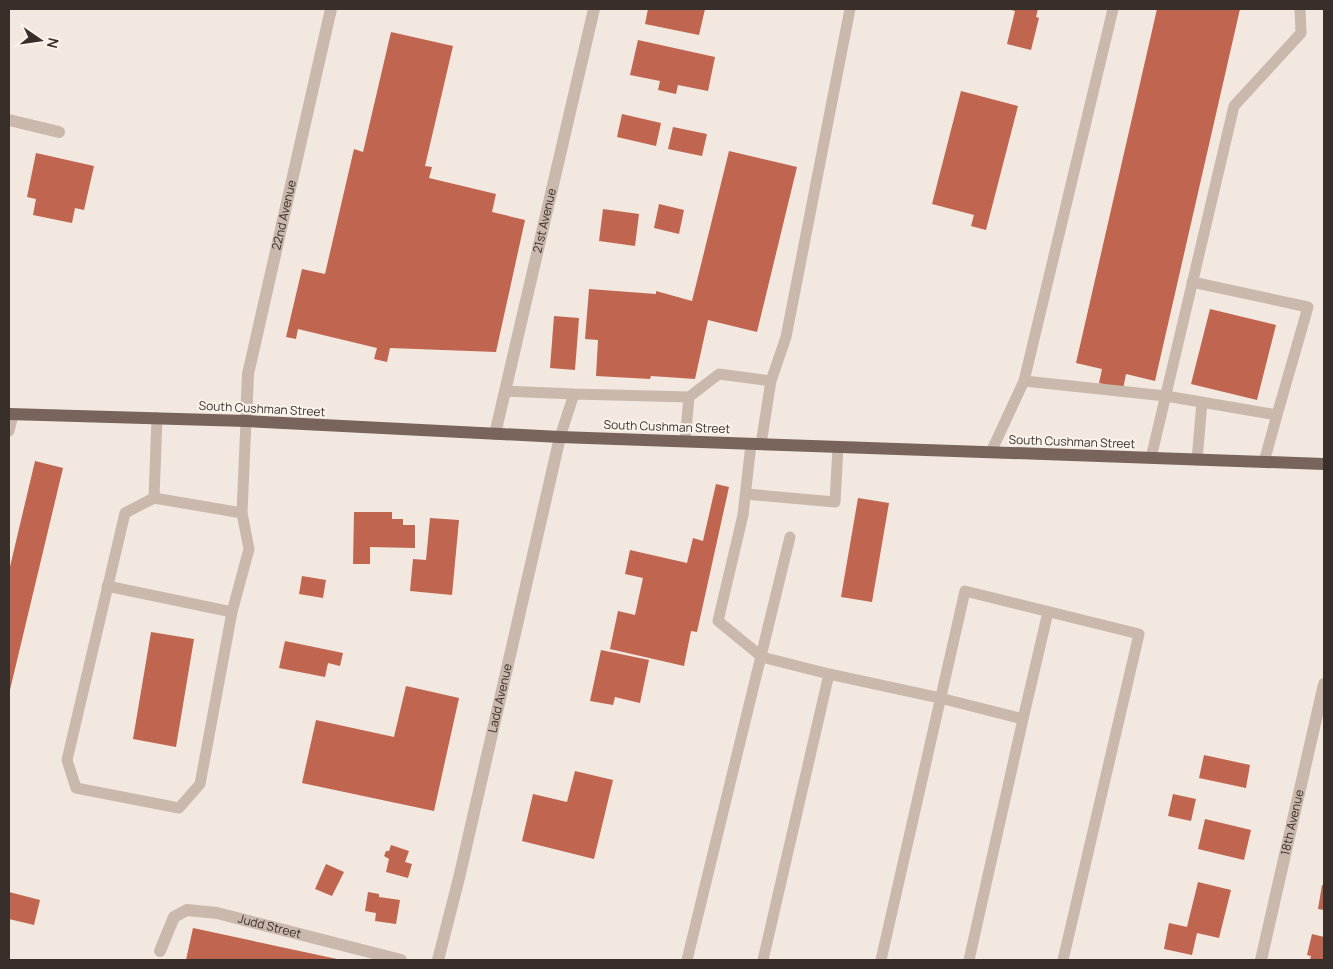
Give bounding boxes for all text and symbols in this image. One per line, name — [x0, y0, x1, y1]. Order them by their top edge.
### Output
north arrow — [15, 15, 65, 65]
text: N — [43, 36, 64, 50]
street label: 22nd Avenue — [267, 178, 300, 252]
street label: 21st Avenue — [528, 186, 560, 255]
street label: South Cushman Street — [198, 397, 326, 420]
street label: South Cushman Street — [603, 416, 731, 437]
street label: South Cushman Street — [1008, 431, 1136, 452]
street label: Ladd Avenue — [484, 662, 516, 734]
street label: 18th Avenue — [1276, 788, 1308, 857]
street label: Judd Street — [236, 910, 303, 942]

